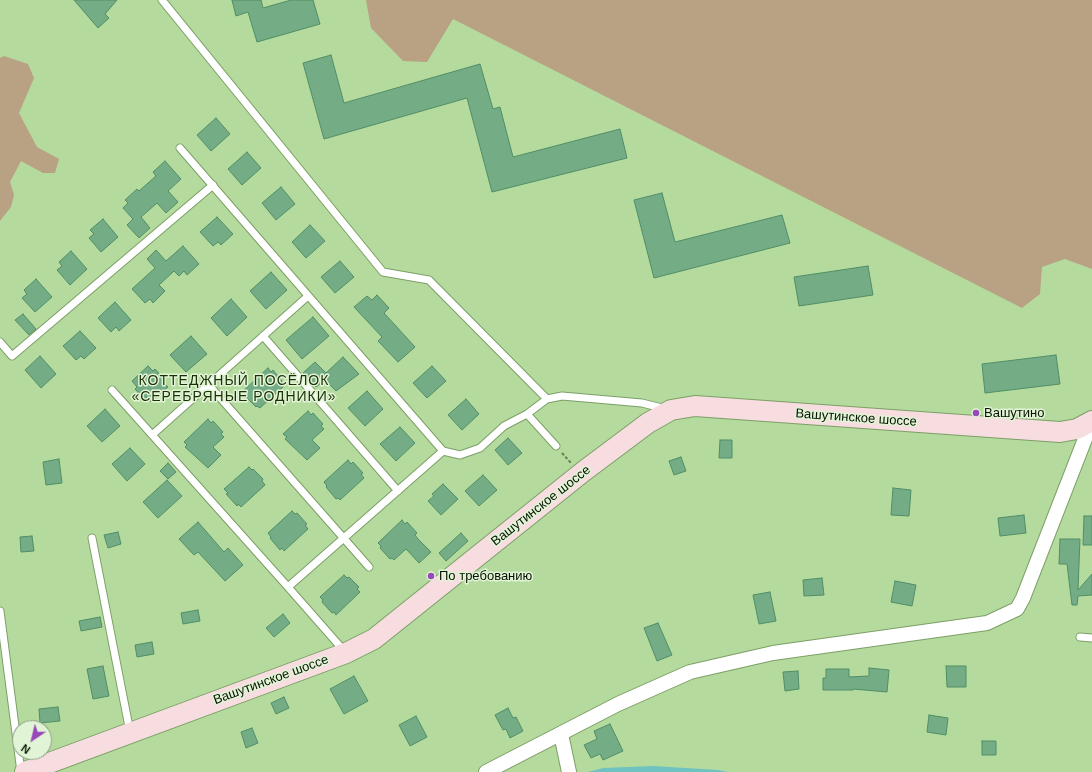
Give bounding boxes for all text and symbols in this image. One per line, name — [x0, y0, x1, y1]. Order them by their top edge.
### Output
district label: КОТТЕДЖНЫЙ ПОСЁЛОК «СЕРЕБРЯНЫЕ РОДНИКИ» — [131, 373, 337, 406]
place label: Вашутино — [984, 405, 1044, 421]
street label: Вашутинское шоссе — [795, 406, 917, 430]
marker: Вашутино — [971, 408, 981, 418]
street label: Вашутинское шоссе — [488, 462, 594, 550]
place label: По требованию — [439, 568, 532, 584]
marker: По требованию — [426, 571, 436, 581]
street label: Вашутинское шоссе — [211, 652, 331, 708]
north arrow — [12, 720, 52, 760]
text: N — [19, 742, 32, 756]

